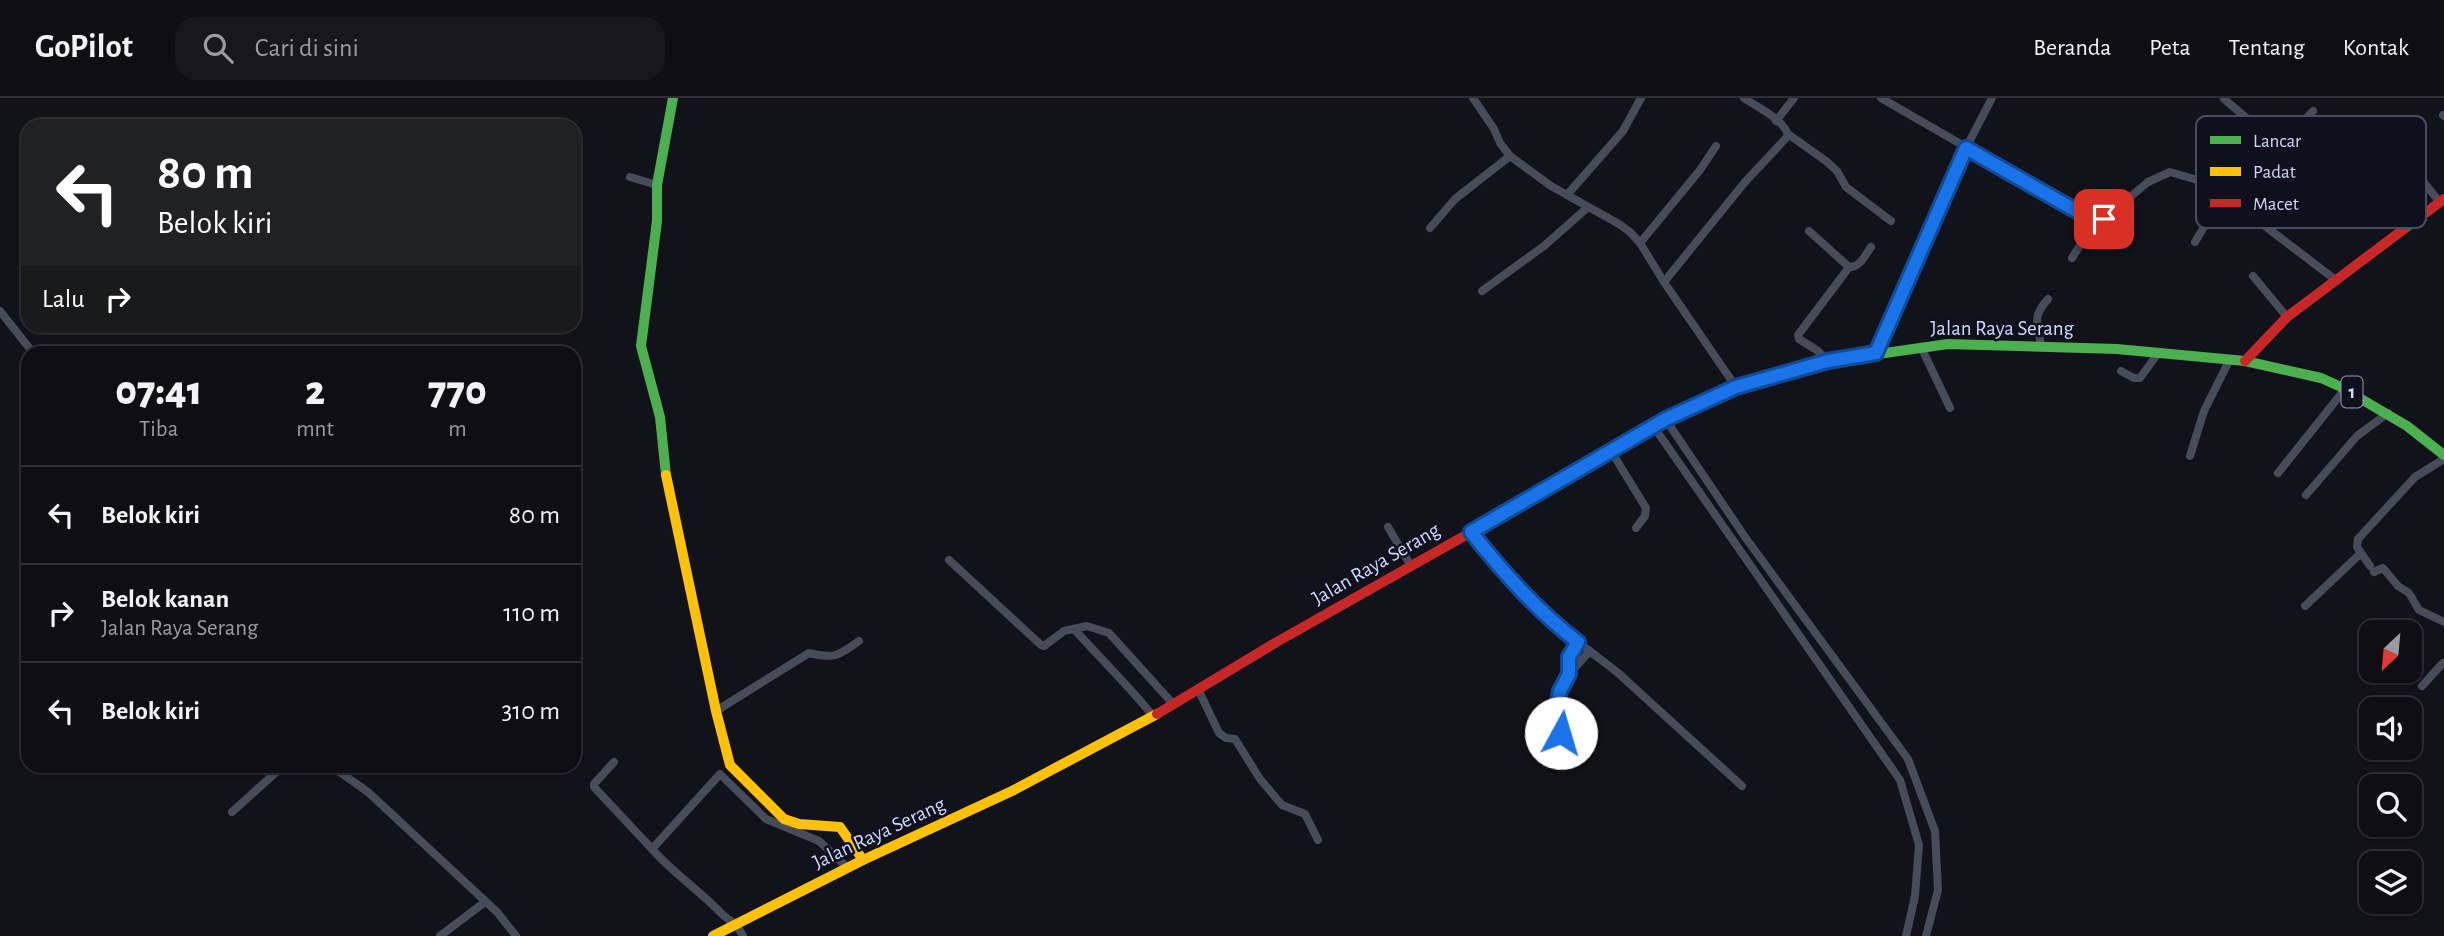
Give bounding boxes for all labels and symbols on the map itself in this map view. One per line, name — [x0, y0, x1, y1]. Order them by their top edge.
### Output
legend — [2196, 116, 2426, 228]
text: Lancar — [2253, 132, 2301, 151]
text: Padat — [2253, 163, 2296, 182]
pin — [2074, 189, 2134, 249]
text: Macet — [2253, 195, 2299, 214]
street label: Jalan Raya Serang — [1930, 318, 2075, 339]
road number: 1 — [2342, 376, 2362, 408]
street label: Jalan Raya Serang — [1309, 519, 1444, 609]
north arrow — [2359, 620, 2422, 682]
position arrow — [1524, 696, 1598, 770]
street label: Jalan Raya Serang — [810, 793, 949, 873]

